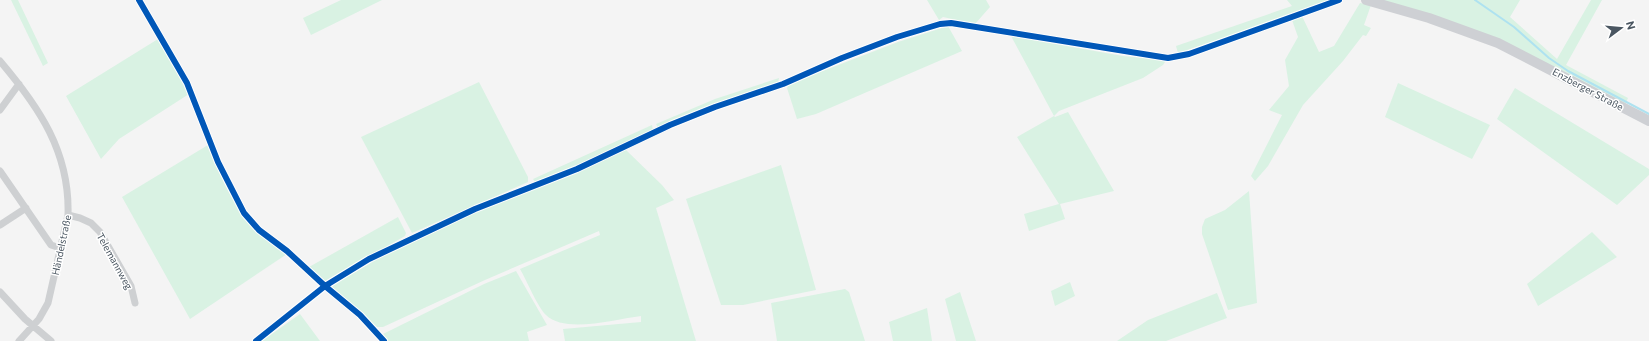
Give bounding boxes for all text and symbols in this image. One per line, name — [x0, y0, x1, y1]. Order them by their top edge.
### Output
north arrow — [1601, 8, 1641, 48]
text: N — [1624, 19, 1638, 31]
street label: Enzberger Straße — [1550, 65, 1626, 113]
street label: Händelstraße — [49, 214, 73, 276]
street label: Telemannweg — [95, 231, 136, 292]

